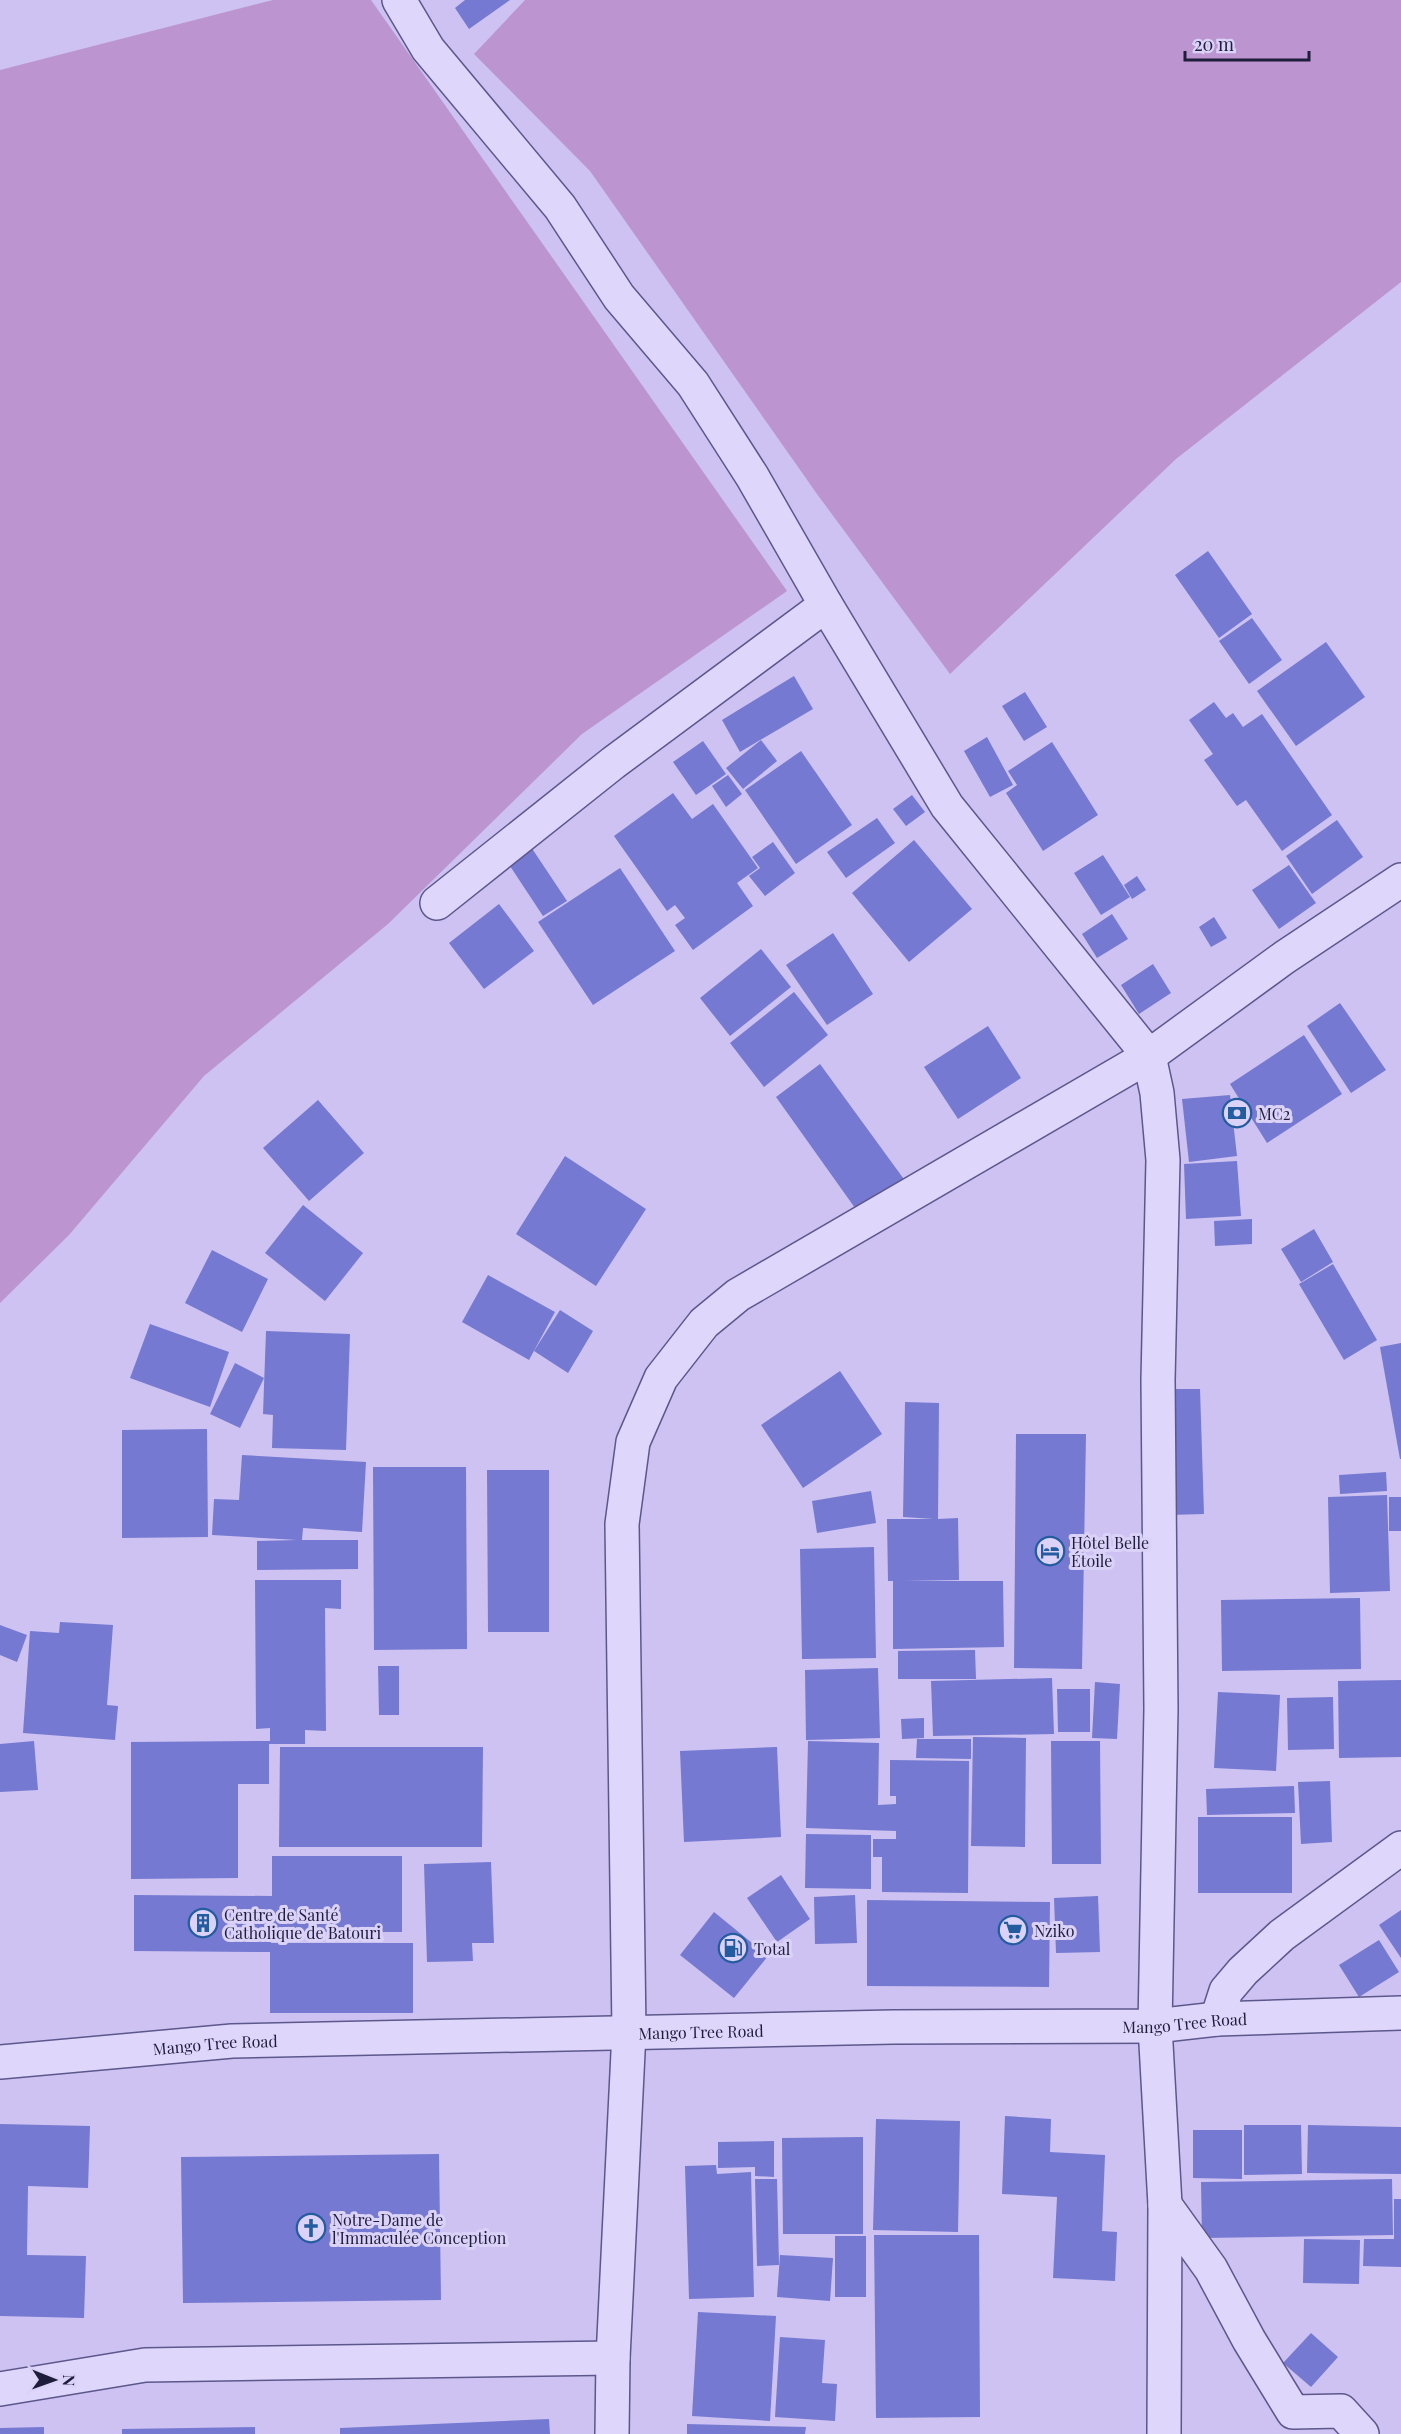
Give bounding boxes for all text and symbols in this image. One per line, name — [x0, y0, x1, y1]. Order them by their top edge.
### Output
scale bar — [1185, 24, 1310, 62]
text: 20 m — [1194, 32, 1234, 56]
bank icon: MC2 — [1221, 1097, 1253, 1129]
place label: MC2 — [1258, 1103, 1290, 1124]
place label: Hôtel Belle Étoile — [1071, 1532, 1149, 1571]
hotel icon: Hôtel Belle Étoile — [1034, 1535, 1066, 1567]
place label: Centre de Santé Catholique de Batouri — [224, 1904, 381, 1943]
building icon: Centre de Santé Catholique de Batouri — [187, 1907, 219, 1939]
supermarket icon: Nziko — [997, 1914, 1029, 1946]
place label: Nziko — [1034, 1920, 1075, 1941]
fuel station icon: Total — [717, 1932, 749, 1964]
place label: Total — [754, 1938, 791, 1959]
street label: Mango Tree Road — [1122, 2008, 1247, 2037]
street label: Mango Tree Road — [638, 2019, 764, 2043]
street label: Mango Tree Road — [152, 2030, 278, 2059]
place label: Notre-Dame de l'Immaculée Conception — [332, 2209, 507, 2248]
church icon: Notre-Dame de l'Immaculée Conception — [295, 2212, 327, 2244]
north arrow — [24, 2350, 84, 2410]
text: N — [59, 2374, 80, 2387]

